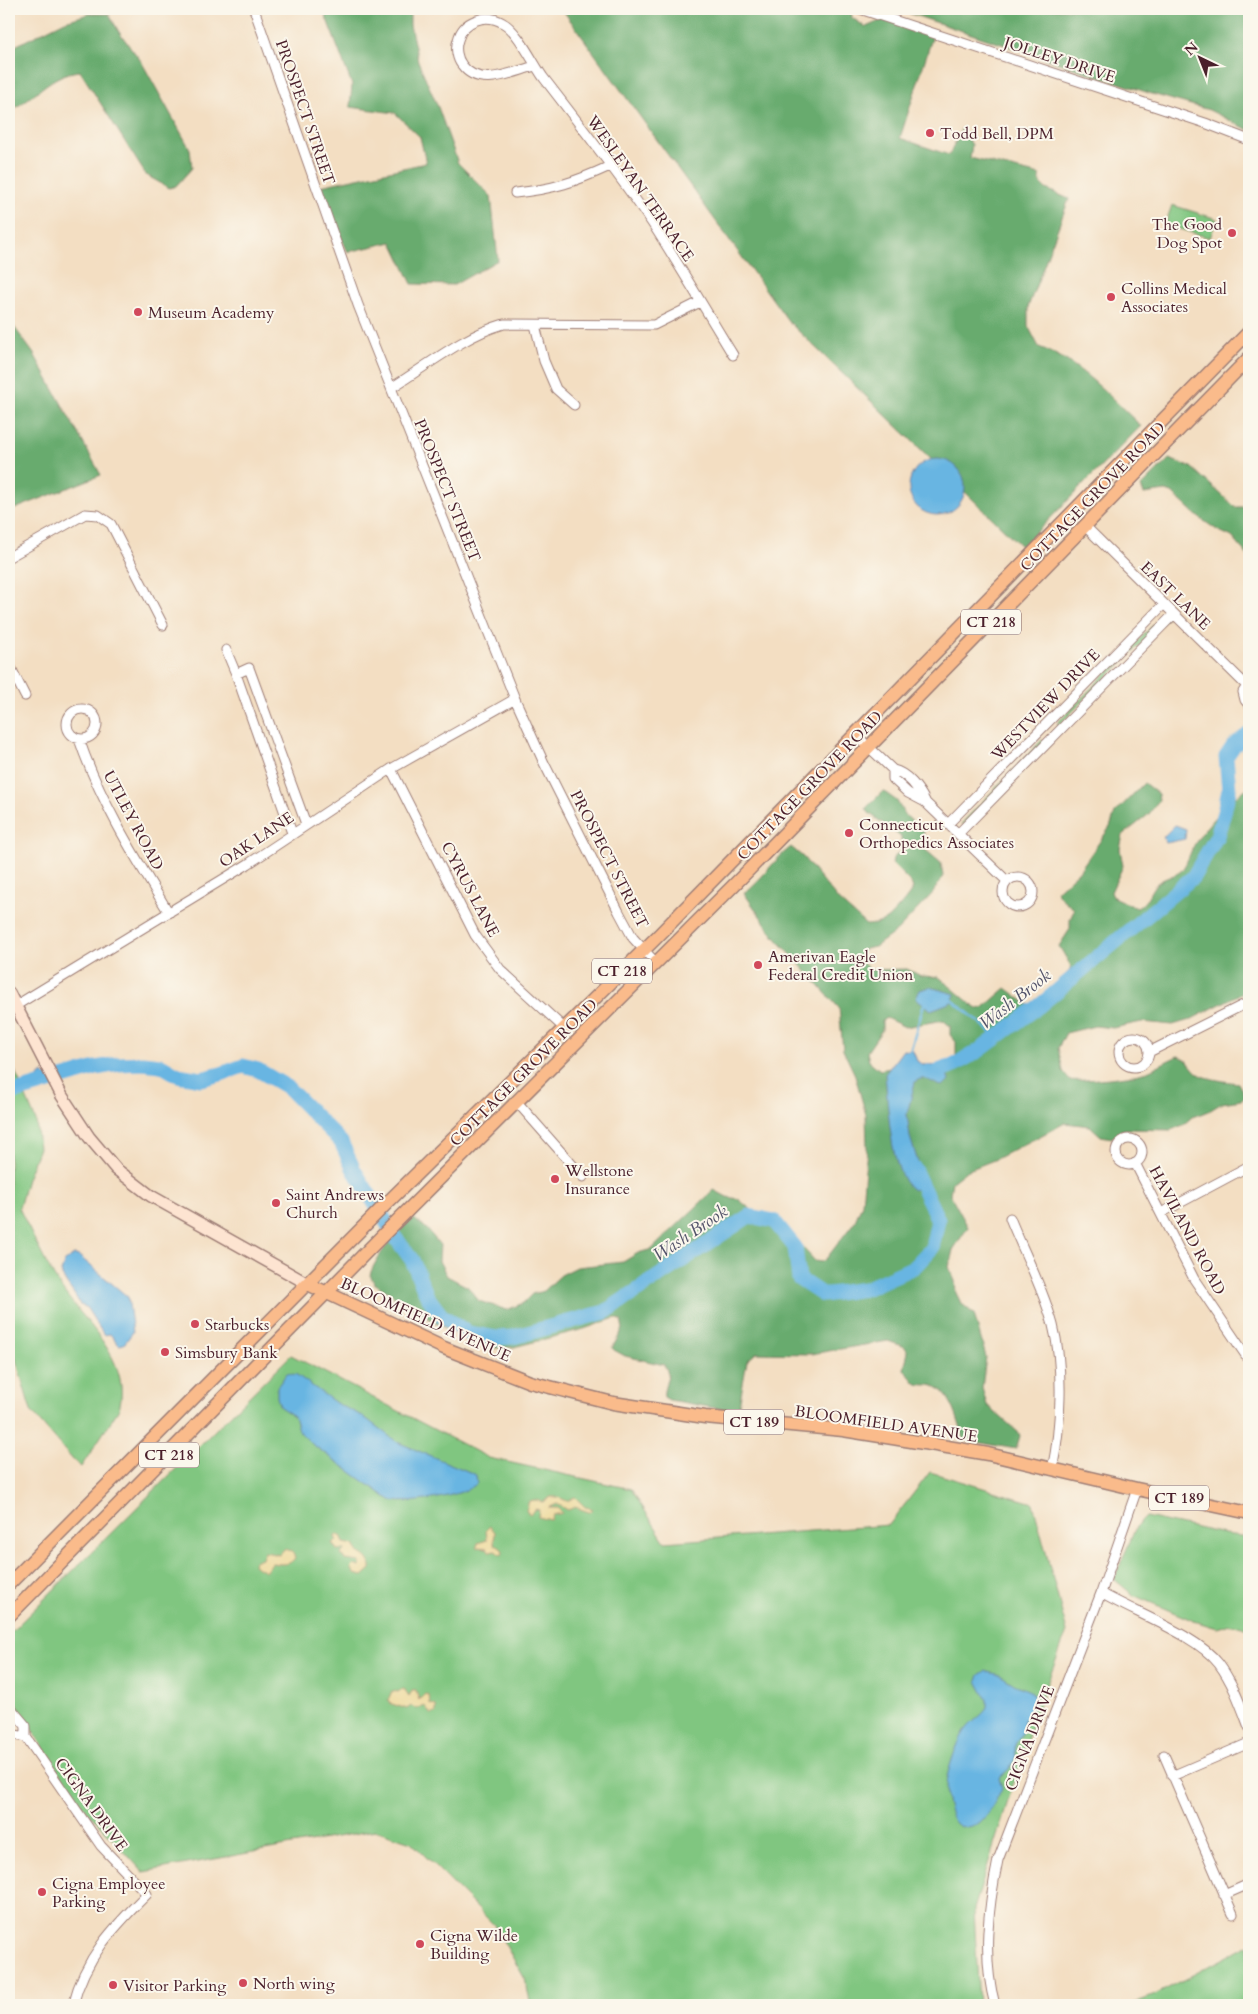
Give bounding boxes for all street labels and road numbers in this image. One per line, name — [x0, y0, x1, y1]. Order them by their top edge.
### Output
street label: JOLLEY DRIVE — [999, 31, 1118, 88]
street label: PROSPECT STREET — [270, 37, 340, 188]
street label: WESLEYAN TERRACE — [581, 110, 699, 266]
street label: PROSPECT STREET — [408, 416, 486, 565]
street label: COTTAGE GROVE ROAD — [1015, 417, 1170, 576]
street label: EAST LANE — [1135, 557, 1215, 635]
road number: CT 218 — [961, 610, 1021, 634]
street label: WESTVIEW DRIVE — [986, 644, 1105, 766]
street label: COTTAGE GROVE ROAD — [732, 706, 887, 865]
street label: UTLEY ROAD — [98, 767, 169, 874]
street label: PROSPECT STREET — [565, 787, 654, 933]
street label: OAK LANE — [215, 807, 298, 873]
street label: CYRUS LANE — [436, 838, 505, 941]
road number: CT 218 — [592, 958, 652, 984]
street label: COTTAGE GROVE ROAD — [445, 994, 602, 1151]
street label: HAVILAND ROAD — [1144, 1162, 1230, 1299]
street label: BLOOMFIELD AVENUE — [337, 1272, 514, 1367]
street label: BLOOMFIELD AVENUE — [793, 1400, 979, 1448]
road number: CT 189 — [724, 1410, 784, 1434]
road number: CT 218 — [139, 1442, 199, 1468]
road number: CT 189 — [1149, 1486, 1209, 1510]
street label: CIGNA DRIVE — [1000, 1683, 1060, 1794]
street label: CIGNA DRIVE — [50, 1753, 133, 1856]

